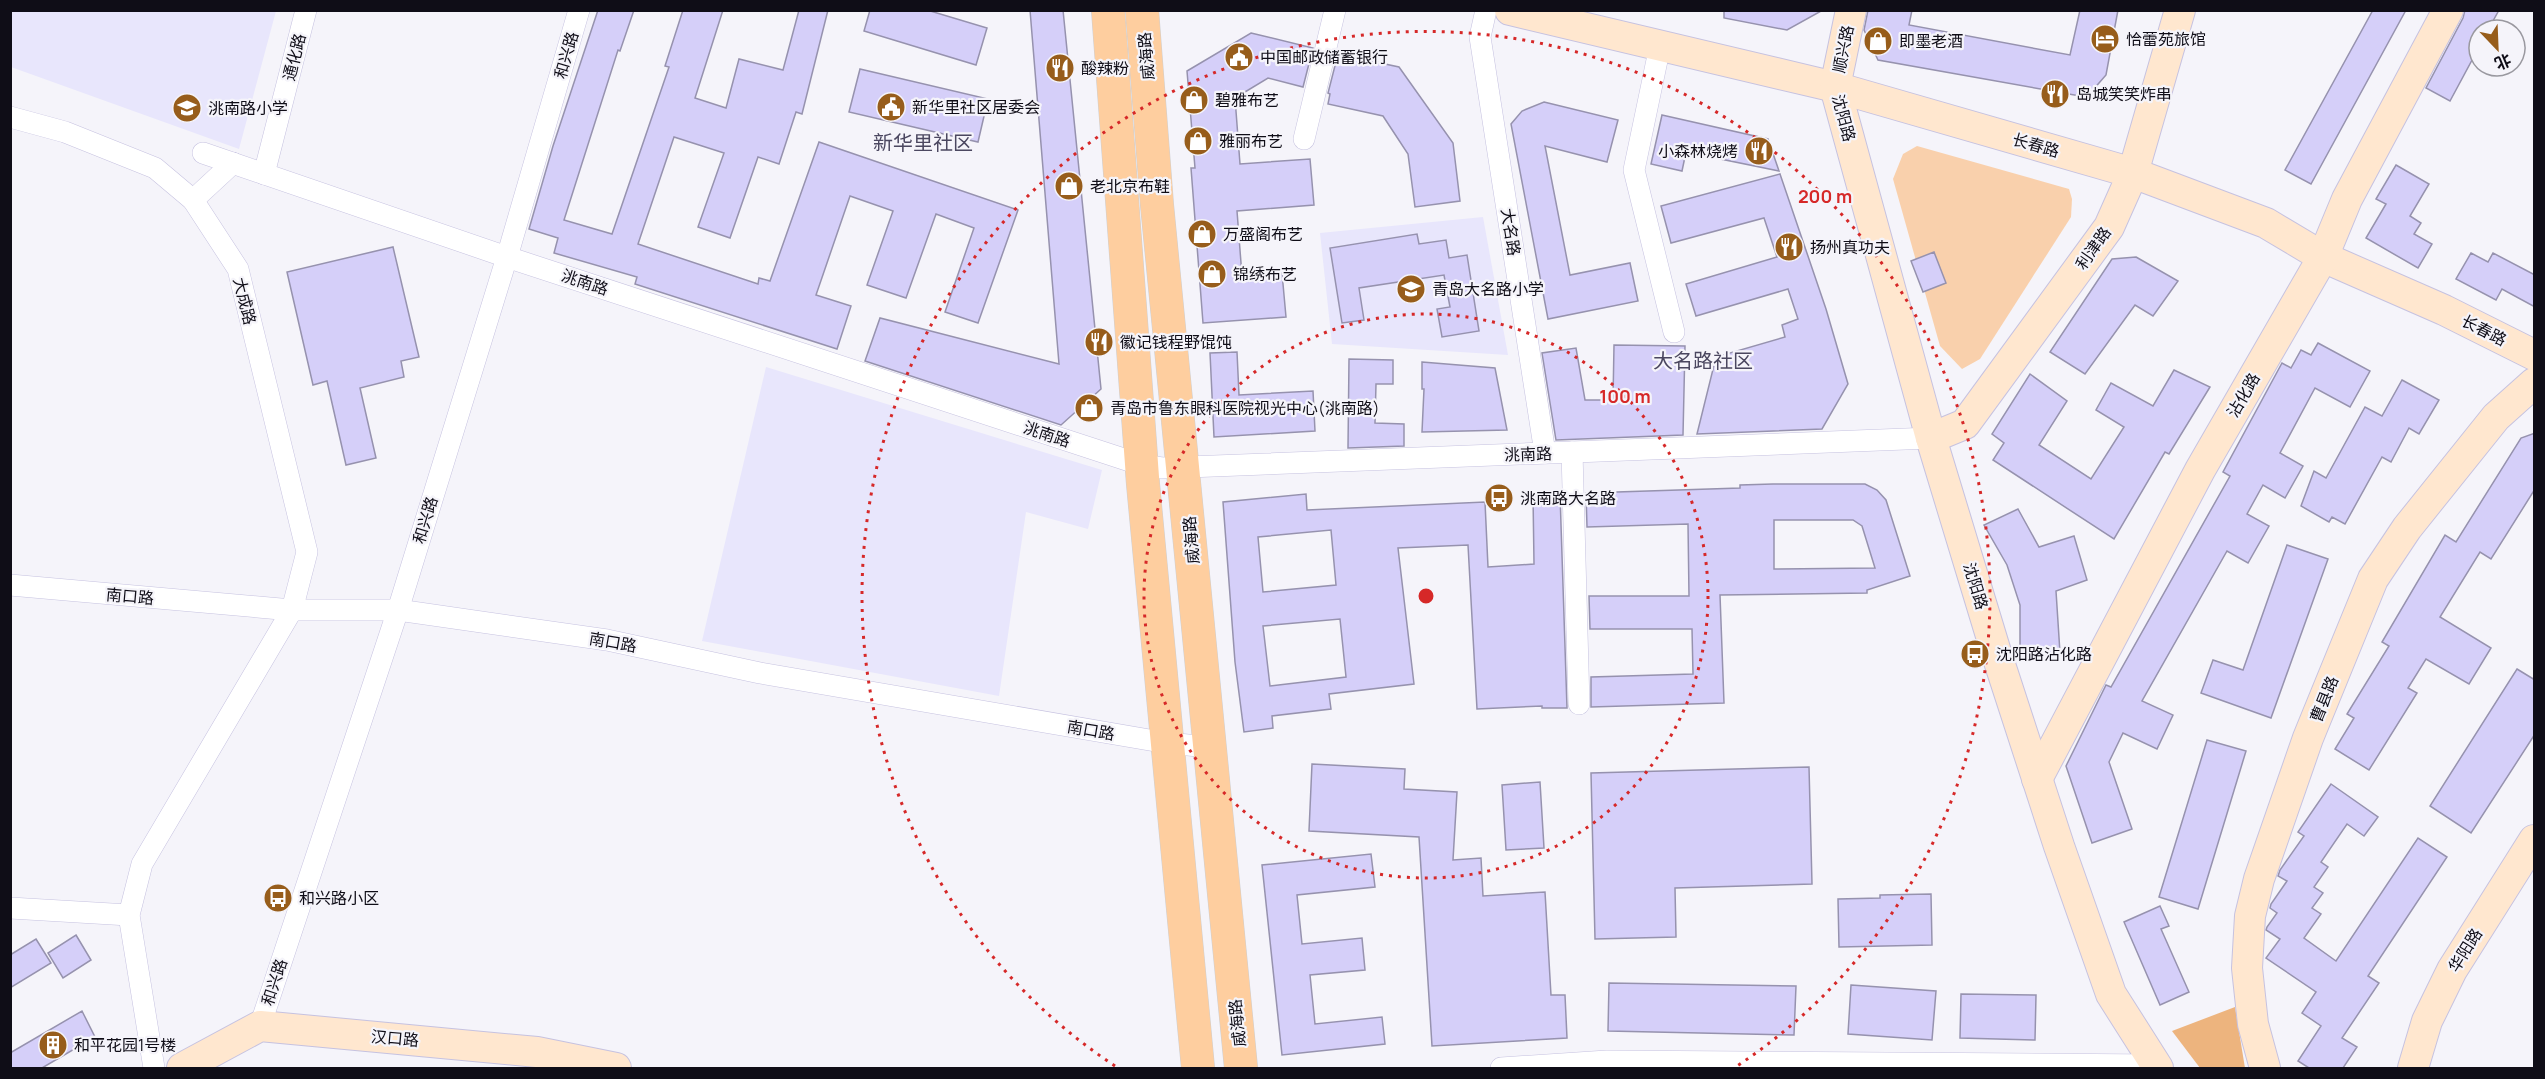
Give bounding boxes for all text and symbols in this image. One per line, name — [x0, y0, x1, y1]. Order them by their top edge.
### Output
north arrow — [2467, 18, 2527, 78]
street label: 顺兴路 — [1828, 23, 1858, 75]
hotel icon: 恰蕾苑旅馆 — [2089, 23, 2121, 55]
shop icon: 即墨老酒 — [1862, 25, 1894, 57]
place label: 恰蕾苑旅馆 — [2126, 28, 2206, 50]
street label: 和兴路 — [549, 29, 583, 81]
place label: 即墨老酒 — [1899, 30, 1963, 52]
street label: 通化路 — [278, 31, 310, 83]
street label: 威海路 — [1133, 31, 1159, 81]
public building icon: 中国邮政储蓄银行 — [1223, 41, 1255, 73]
place label: 中国邮政储蓄银行 — [1260, 46, 1388, 68]
text: 北 — [2491, 49, 2515, 75]
restaurant icon: 酸辣粉 — [1044, 52, 1076, 84]
place label: 酸辣粉 — [1081, 57, 1129, 79]
restaurant icon: 岛城笑笑炸串 — [2039, 78, 2071, 110]
place label: 岛城笑笑炸串 — [2076, 83, 2172, 105]
shop icon: 碧雅布艺 — [1178, 84, 1210, 116]
place label: 碧雅布艺 — [1215, 89, 1279, 111]
public building icon: 新华里社区居委会 — [875, 91, 907, 123]
school or university icon: 洮南路小学 — [171, 92, 203, 124]
street label: 沈阳路 — [1827, 92, 1861, 144]
place label: 新华里社区居委会 — [912, 96, 1040, 118]
place label: 洮南路小学 — [208, 97, 288, 119]
shop icon: 雅丽布艺 — [1182, 125, 1214, 157]
street label: 长春路 — [2010, 128, 2062, 162]
district label: 新华里社区 — [873, 129, 973, 156]
place label: 雅丽布艺 — [1219, 130, 1283, 152]
restaurant icon: 小森林烧烤 — [1743, 135, 1775, 167]
place label: 小森林烧烤 — [1658, 140, 1738, 162]
shop icon: 老北京布鞋 — [1053, 170, 1085, 202]
place label: 老北京布鞋 — [1090, 175, 1170, 197]
text: 200 m — [1798, 184, 1852, 208]
street label: 大名路 — [1496, 207, 1526, 257]
shop icon: 万盛阁布艺 — [1186, 218, 1218, 250]
street label: 利津路 — [2070, 222, 2116, 274]
place label: 万盛阁布艺 — [1223, 223, 1303, 245]
restaurant icon: 扬州真功夫 — [1773, 231, 1805, 263]
place label: 扬州真功夫 — [1810, 236, 1890, 258]
shop icon: 锦绣布艺 — [1196, 258, 1228, 290]
place label: 锦绣布艺 — [1233, 263, 1297, 285]
street label: 洮南路 — [559, 264, 611, 300]
school or university icon: 青岛大名路小学 — [1395, 273, 1427, 305]
street label: 大成路 — [229, 275, 261, 327]
place label: 青岛大名路小学 — [1432, 278, 1544, 300]
street label: 长春路 — [2458, 309, 2510, 351]
restaurant icon: 徽记钱程野馄饨 — [1083, 326, 1115, 358]
place label: 徽记钱程野馄饨 — [1120, 331, 1232, 353]
district label: 大名路社区 — [1653, 347, 1753, 374]
street label: 沾化路 — [2221, 369, 2265, 421]
text: 100 m — [1599, 384, 1651, 408]
shop icon: 青岛市鲁东眼科医院视光中心(洮南路) — [1073, 392, 1105, 424]
place label: 青岛市鲁东眼科医院视光中心(洮南路) — [1110, 397, 1380, 419]
street label: 洮南路 — [1021, 416, 1073, 452]
street label: 洮南路 — [1504, 442, 1552, 466]
bus stop icon: 洮南路大名路 — [1483, 482, 1515, 514]
place label: 洮南路大名路 — [1520, 487, 1616, 509]
street label: 和兴路 — [407, 494, 443, 546]
street label: 威海路 — [1178, 515, 1204, 565]
street label: 沈阳路 — [1958, 560, 1994, 612]
street label: 南口路 — [105, 583, 155, 609]
centre of rings — [1416, 586, 1436, 606]
street label: 南口路 — [587, 627, 639, 657]
bus stop icon: 沈阳路沾化路 — [1959, 638, 1991, 670]
place label: 沈阳路沾化路 — [1996, 643, 2092, 665]
street label: 曹县路 — [2305, 673, 2343, 725]
street label: 南口路 — [1065, 715, 1117, 745]
bus stop icon: 和兴路小区 — [262, 882, 294, 914]
place label: 和兴路小区 — [299, 887, 379, 909]
street label: 华阳路 — [2443, 924, 2487, 976]
street label: 和兴路 — [256, 956, 292, 1008]
street label: 威海路 — [1224, 998, 1250, 1048]
street label: 汉口路 — [370, 1025, 420, 1051]
building icon: 和平花园1号楼 — [37, 1029, 69, 1061]
place label: 和平花园1号楼 — [74, 1034, 176, 1056]

